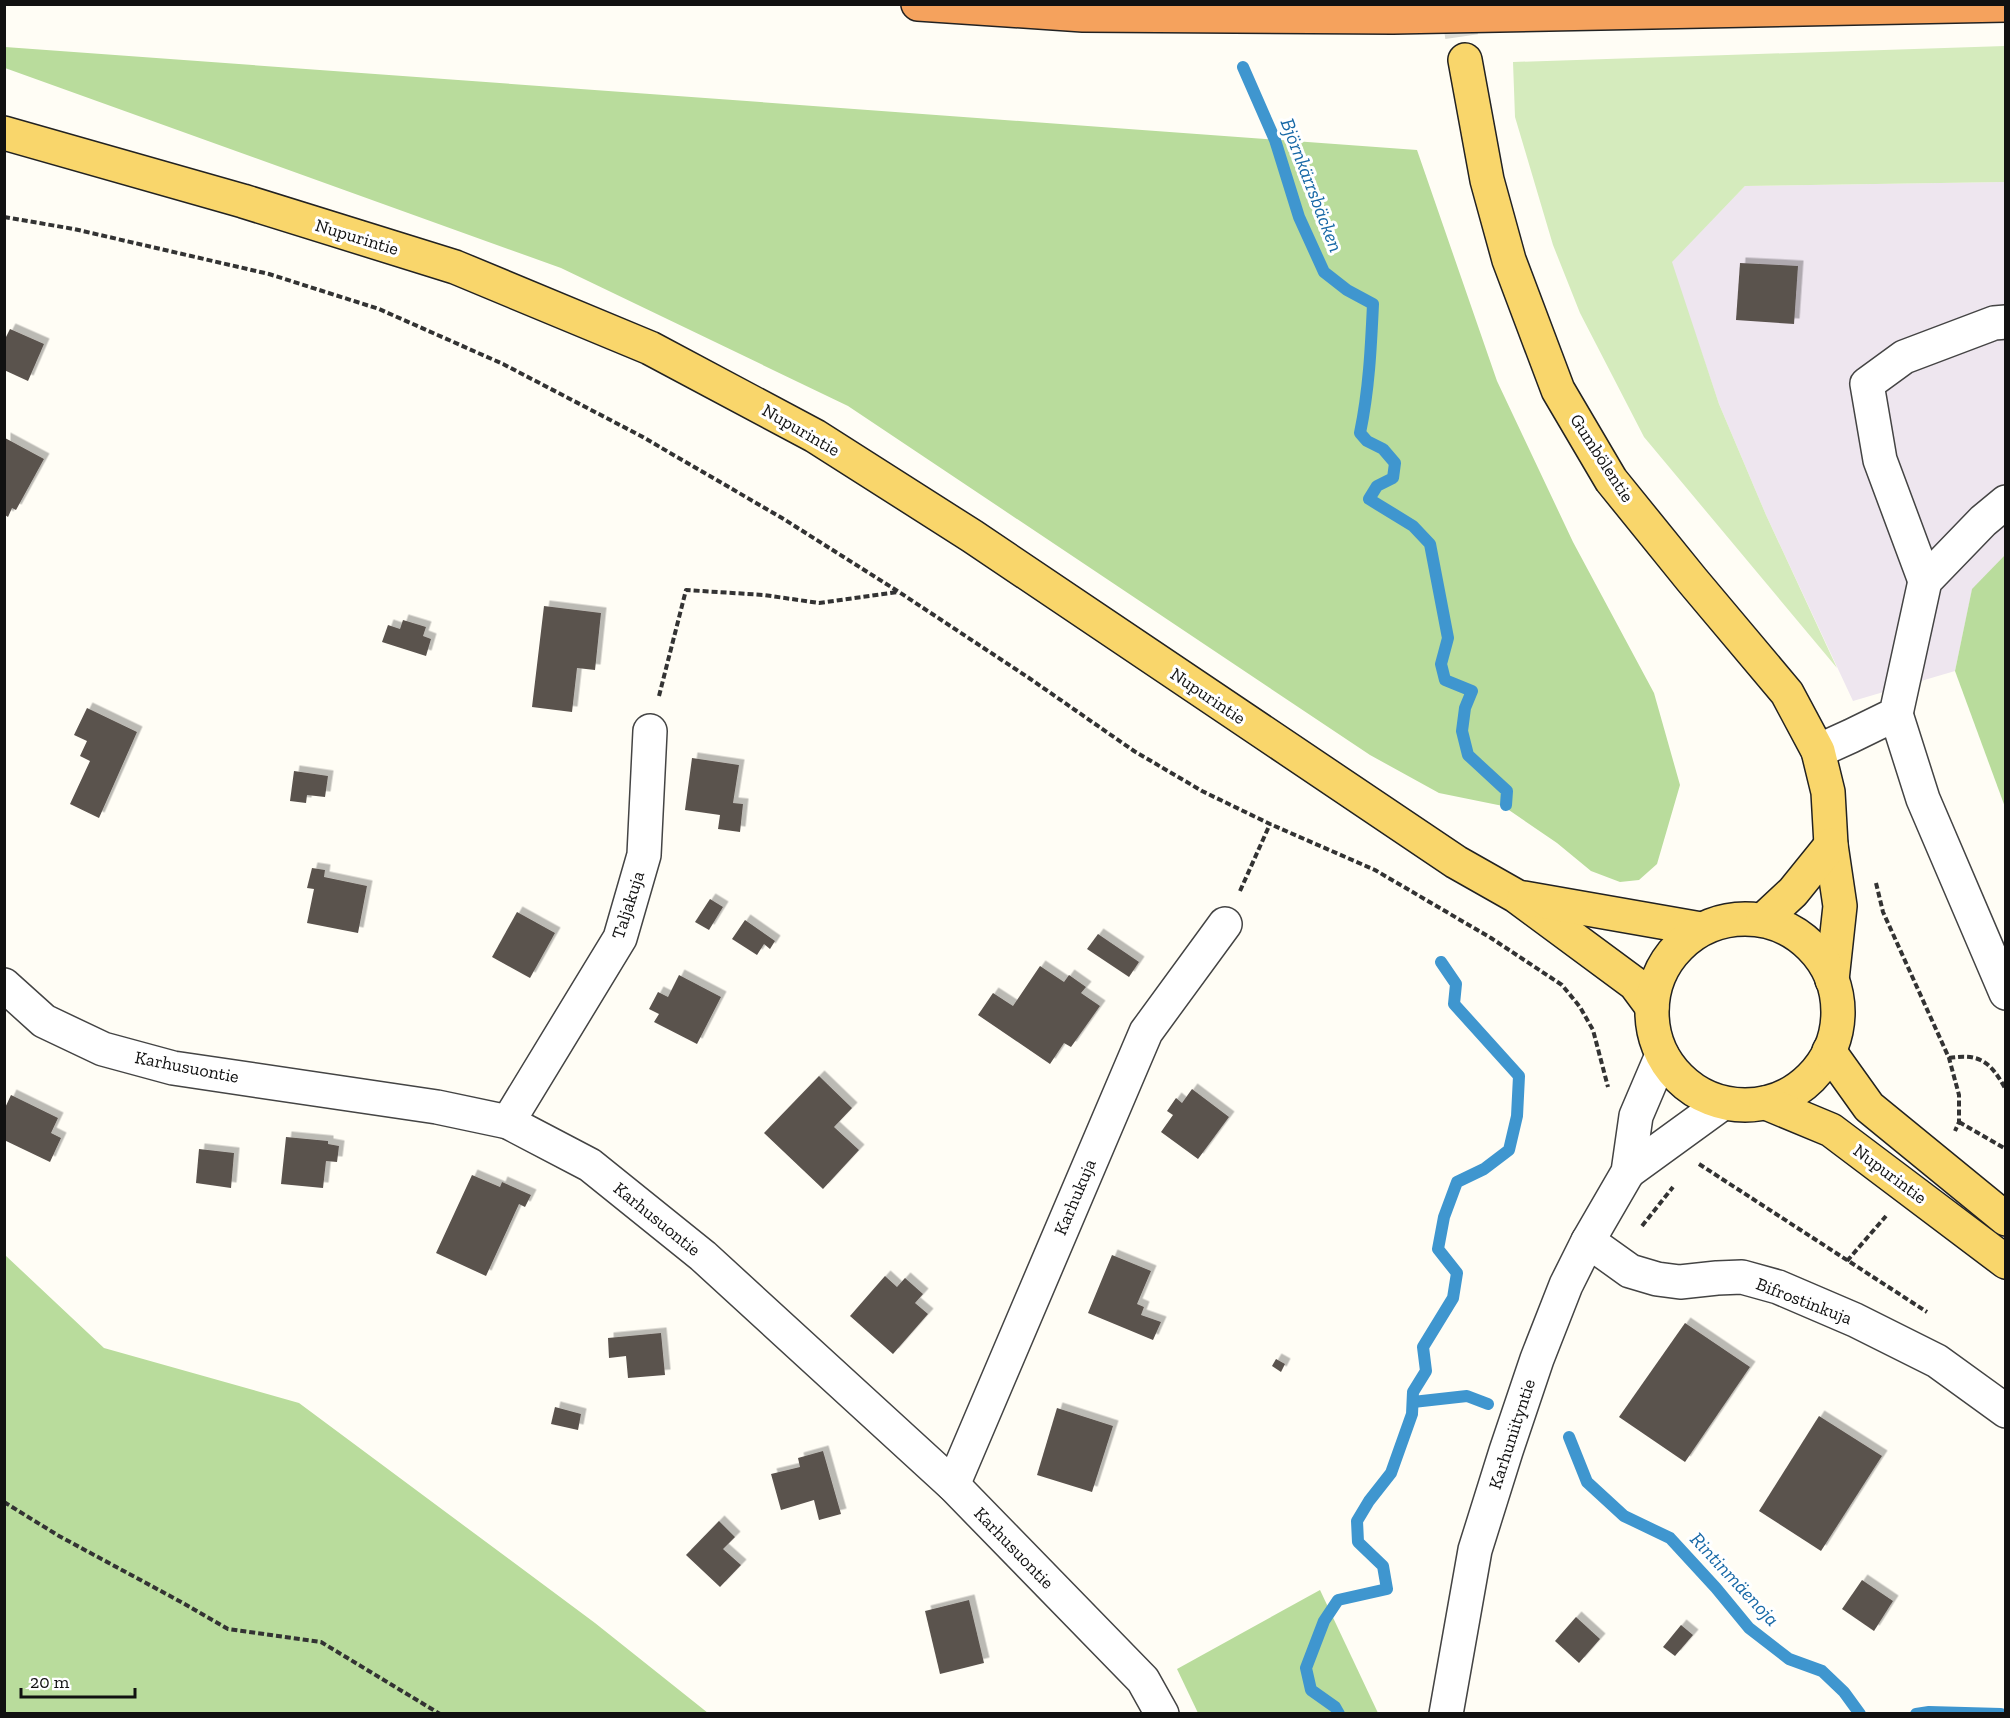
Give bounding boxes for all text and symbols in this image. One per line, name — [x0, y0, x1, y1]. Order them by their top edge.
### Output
water label: Björnkärrsbäcken — [1276, 115, 1348, 255]
street label: Nupurintie — [313, 214, 401, 260]
street label: Nupurintie — [758, 399, 844, 461]
street label: Gumbölentie — [1565, 410, 1639, 506]
street label: Nupurintie — [1166, 663, 1250, 729]
street label: Taljakuja — [607, 868, 649, 942]
street label: Karhusuontie — [133, 1046, 241, 1088]
street label: Nupurintie — [1849, 1139, 1931, 1209]
street label: Karhukuja — [1049, 1155, 1101, 1238]
street label: Karhusuontie — [609, 1177, 705, 1261]
street label: Bifrostinkuja — [1753, 1273, 1855, 1329]
street label: Karhuniityntie — [1484, 1376, 1540, 1492]
street label: Karhusuontie — [969, 1502, 1059, 1594]
water label: Rintinmäenoja — [1685, 1527, 1785, 1631]
scale bar — [21, 1661, 135, 1699]
text: 20 m — [30, 1671, 70, 1693]

